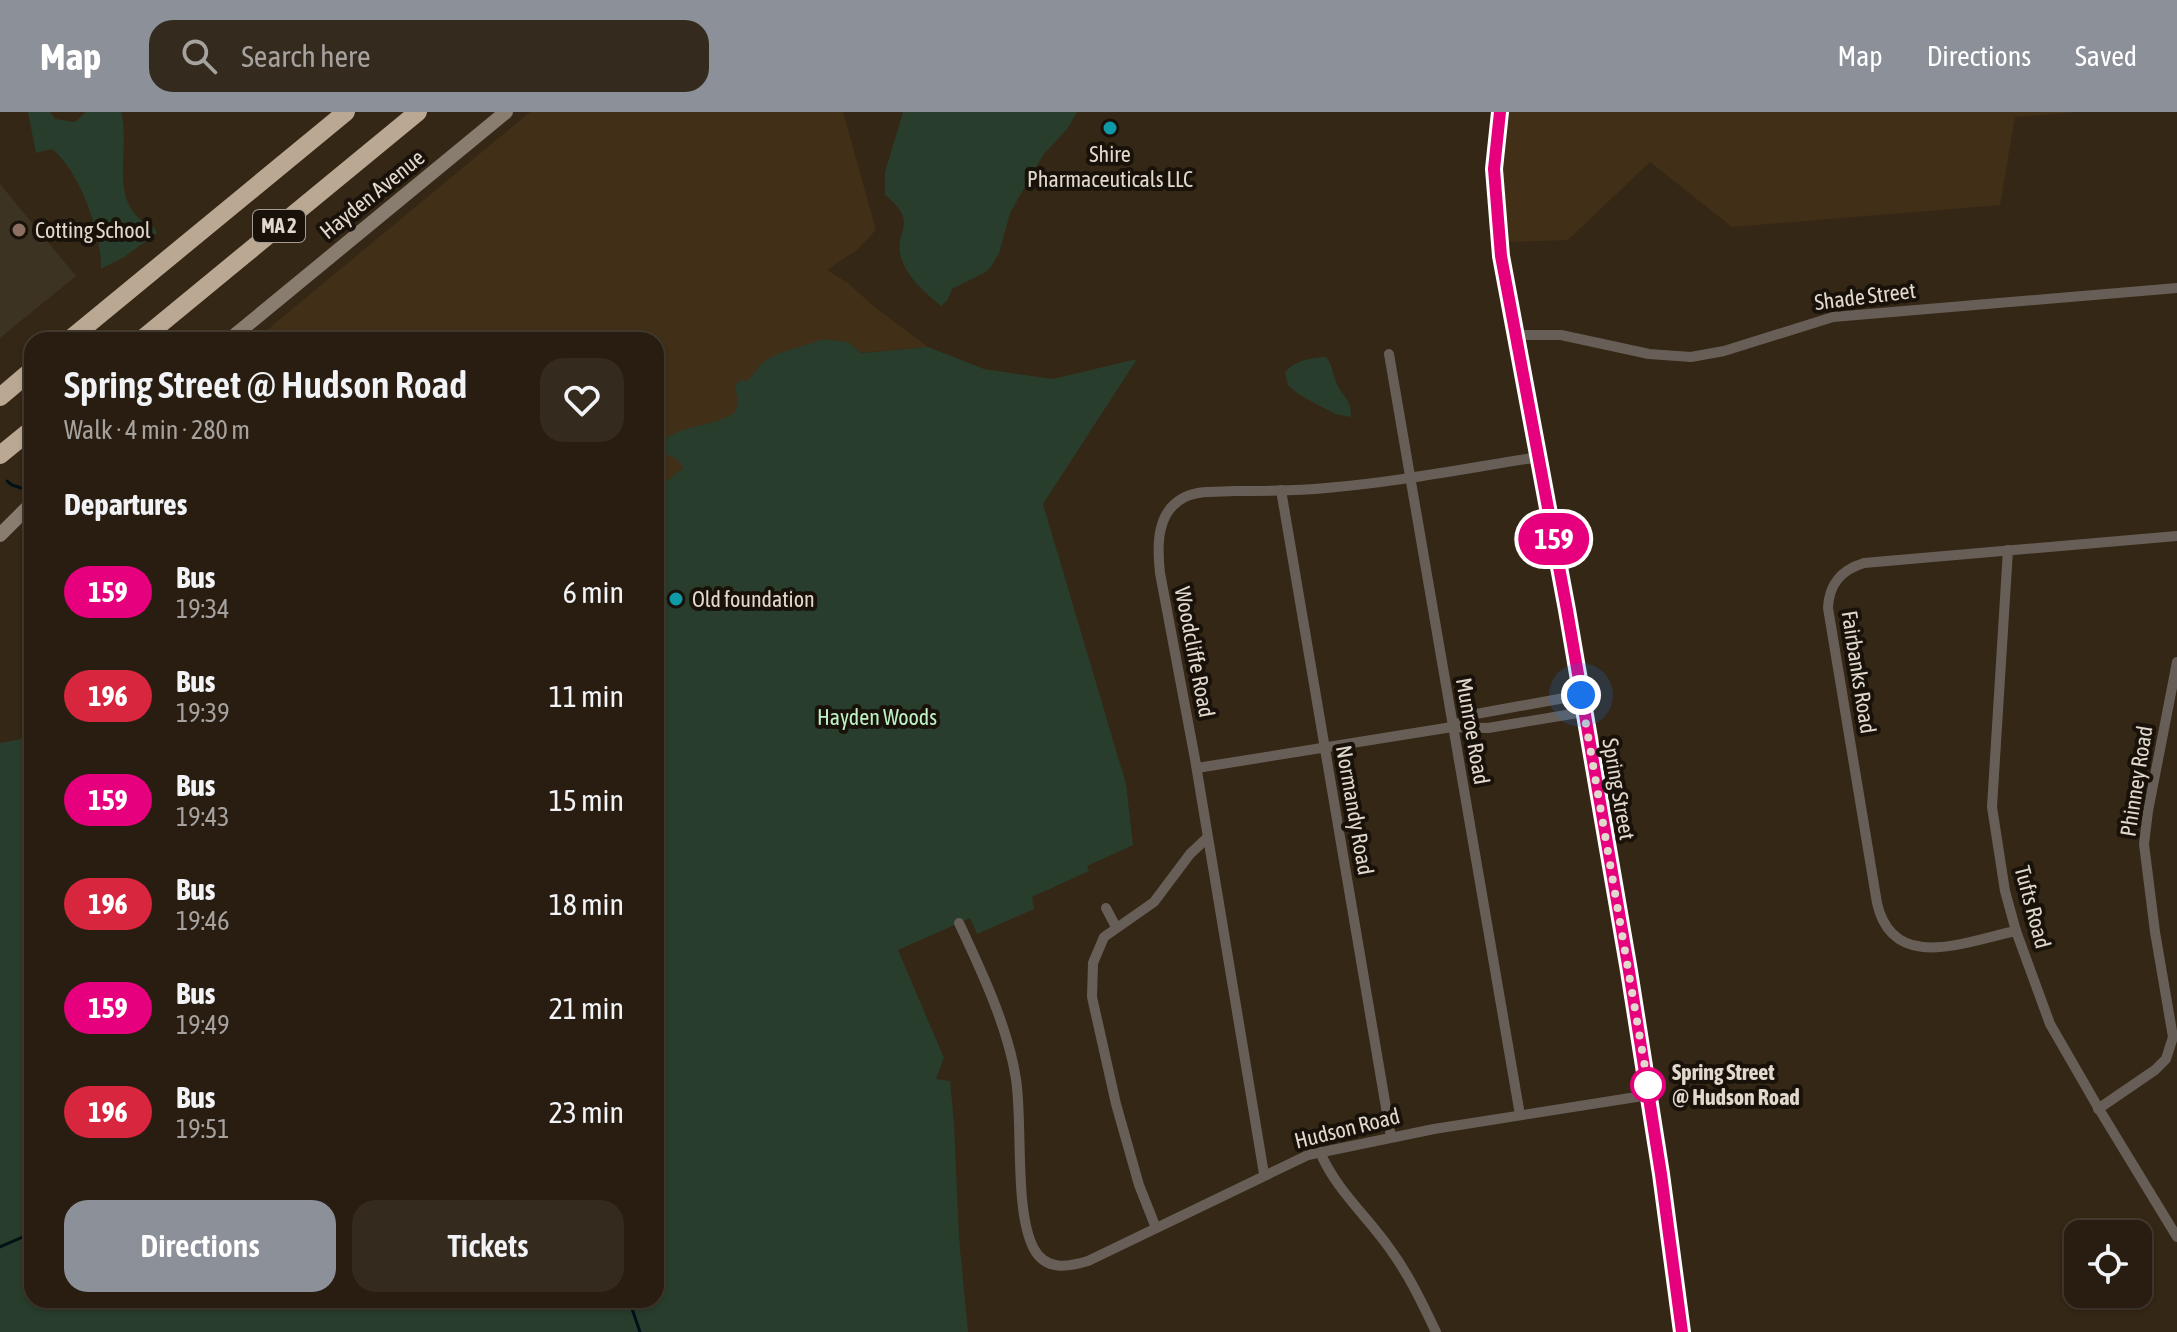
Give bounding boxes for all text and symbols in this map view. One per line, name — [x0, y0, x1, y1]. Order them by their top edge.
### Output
search box — [149, 20, 709, 92]
icon: search — [177, 34, 221, 78]
text: Map — [40, 35, 101, 78]
text: Search here — [241, 39, 371, 73]
text: Map — [1838, 40, 1883, 72]
text: Directions — [1927, 40, 2031, 72]
text: Saved — [2075, 40, 2137, 72]
marker: Shire Pharmaceuticals LLC — [1101, 119, 1119, 137]
place label: Shire Pharmaceuticals LLC — [1027, 141, 1193, 192]
street label: Hayden Avenue — [315, 144, 429, 244]
road number: MA 2 — [253, 210, 305, 242]
place label: Cotting School — [35, 217, 151, 243]
marker: Cotting School — [10, 221, 28, 239]
street label: Shade Street — [1813, 277, 1917, 315]
button: heart — [540, 358, 624, 442]
text: Spring Street @ Hudson Road — [64, 363, 467, 406]
text: Walk · 4 min · 280 m — [64, 415, 250, 445]
text: Departures — [64, 487, 187, 521]
line badge: 159 — [1508, 513, 1600, 565]
text: 159 — [1534, 523, 1574, 555]
text: Bus — [176, 560, 215, 594]
text: 6 min — [563, 575, 624, 609]
text: 159 — [88, 576, 128, 608]
street label: Woodcliffe Road — [1170, 585, 1220, 719]
place label: Old foundation — [692, 586, 815, 612]
marker: Old foundation — [667, 590, 685, 608]
text: 19:34 — [176, 594, 230, 624]
street label: Fairbanks Road — [1836, 609, 1882, 735]
text: Bus — [176, 664, 215, 698]
your location — [1561, 675, 1601, 715]
street label: Munroe Road — [1451, 676, 1495, 786]
text: 11 min — [549, 679, 624, 713]
text: 196 — [88, 680, 128, 712]
text: 19:39 — [176, 698, 230, 728]
park label: Hayden Woods — [817, 704, 937, 730]
street label: Phinney Road — [2114, 724, 2158, 838]
street label: Spring Street — [1597, 736, 1641, 842]
street label: Normandy Road — [1331, 743, 1379, 877]
text: Bus — [176, 768, 215, 802]
text: 15 min — [549, 783, 624, 817]
text: 159 — [88, 784, 128, 816]
text: 19:43 — [176, 802, 230, 832]
street label: Tufts Road — [2010, 863, 2056, 951]
text: Bus — [176, 872, 215, 906]
text: 18 min — [549, 887, 624, 921]
text: 196 — [88, 888, 128, 920]
text: 19:46 — [176, 906, 230, 936]
text: Bus — [176, 976, 215, 1010]
text: 21 min — [549, 991, 624, 1025]
text: 159 — [88, 992, 128, 1024]
text: 19:49 — [176, 1010, 230, 1040]
place label: Spring Street @ Hudson Road — [1672, 1059, 1800, 1110]
marker: Spring Street @ Hudson Road — [1631, 1068, 1665, 1102]
text: Bus — [176, 1080, 215, 1114]
text: 23 min — [549, 1095, 624, 1129]
text: 196 — [88, 1096, 128, 1128]
street label: Hudson Road — [1292, 1102, 1402, 1154]
text: 19:51 — [176, 1114, 230, 1144]
button: Directions — [64, 1200, 336, 1292]
button: Tickets — [352, 1200, 624, 1292]
map controls — [2064, 1220, 2152, 1308]
button: locate — [2064, 1220, 2152, 1308]

